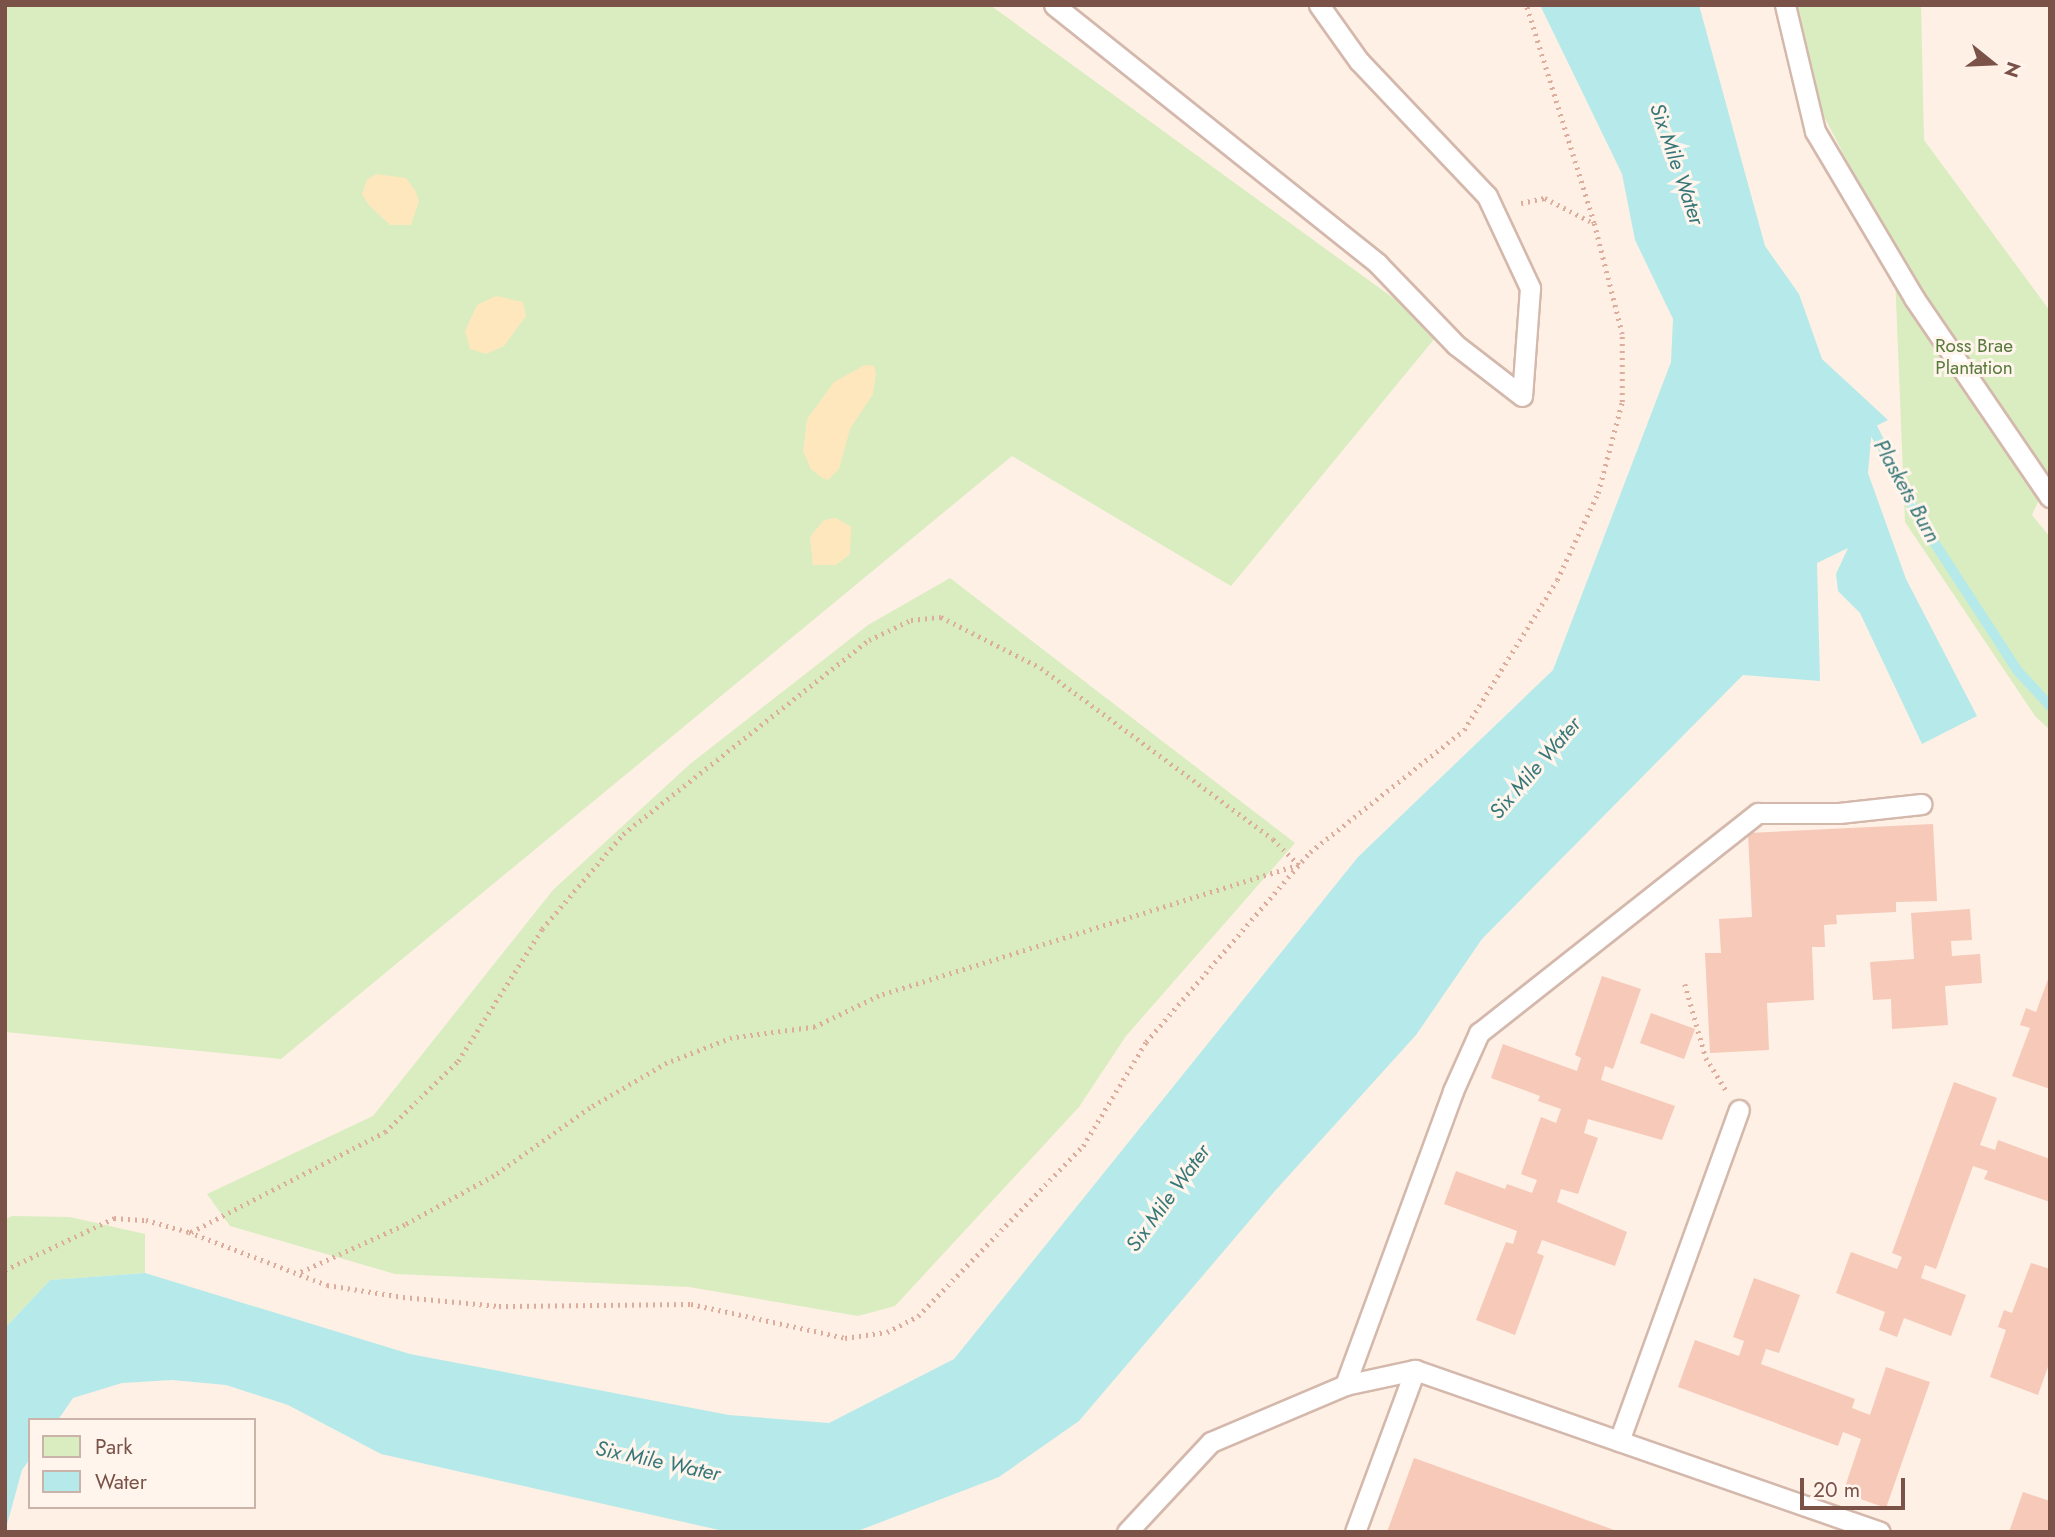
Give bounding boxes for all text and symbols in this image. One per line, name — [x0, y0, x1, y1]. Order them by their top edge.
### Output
north arrow — [1957, 28, 2027, 98]
text: N — [1997, 58, 2028, 81]
water label: Six Mile Water — [1644, 100, 1710, 228]
park label: Ross Brae Plantation — [1935, 335, 2013, 379]
water label: Plaskets Burn — [1868, 435, 1946, 547]
water label: Six Mile Water — [1484, 712, 1586, 824]
water label: Six Mile Water — [1121, 1139, 1215, 1257]
legend — [28, 1418, 256, 1509]
text: Park — [95, 1432, 132, 1462]
water label: Six Mile Water — [593, 1436, 723, 1486]
scale bar — [1803, 1464, 1908, 1508]
text: Water — [95, 1467, 147, 1497]
text: 20 m — [1813, 1475, 1860, 1505]

